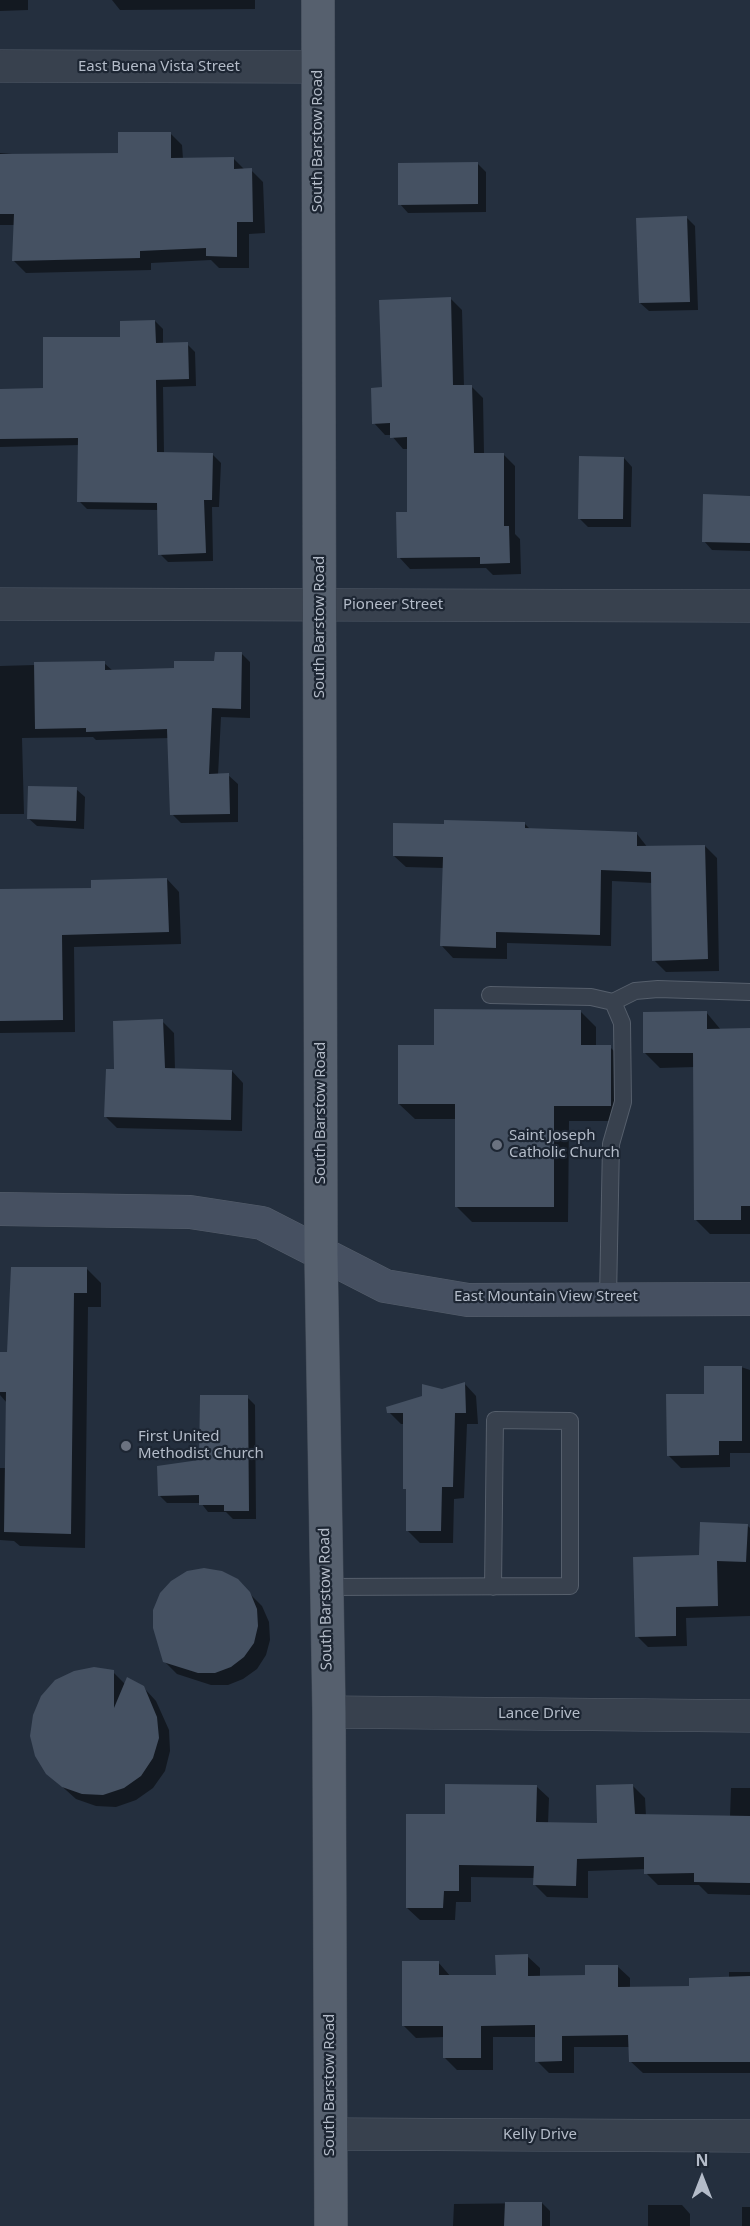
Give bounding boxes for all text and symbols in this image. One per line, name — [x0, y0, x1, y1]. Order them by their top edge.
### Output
street label: East Buena Vista Street — [78, 58, 240, 76]
street label: South Barstow Road — [309, 70, 327, 212]
street label: South Barstow Road — [311, 556, 329, 698]
street label: Pioneer Street — [343, 596, 443, 614]
street label: South Barstow Road — [312, 1042, 330, 1184]
place label: Saint Joseph Catholic Church — [509, 1127, 620, 1162]
marker: Saint Joseph Catholic Church — [490, 1138, 504, 1152]
street label: East Mountain View Street — [454, 1288, 638, 1306]
place label: First United Methodist Church — [138, 1428, 264, 1463]
marker: First United Methodist Church — [119, 1439, 133, 1453]
street label: South Barstow Road — [316, 1528, 336, 1670]
street label: Lance Drive — [498, 1705, 580, 1723]
street label: South Barstow Road — [321, 2014, 339, 2156]
street label: Kelly Drive — [503, 2126, 577, 2144]
north arrow — [672, 2148, 732, 2208]
text: N — [695, 2149, 709, 2171]

